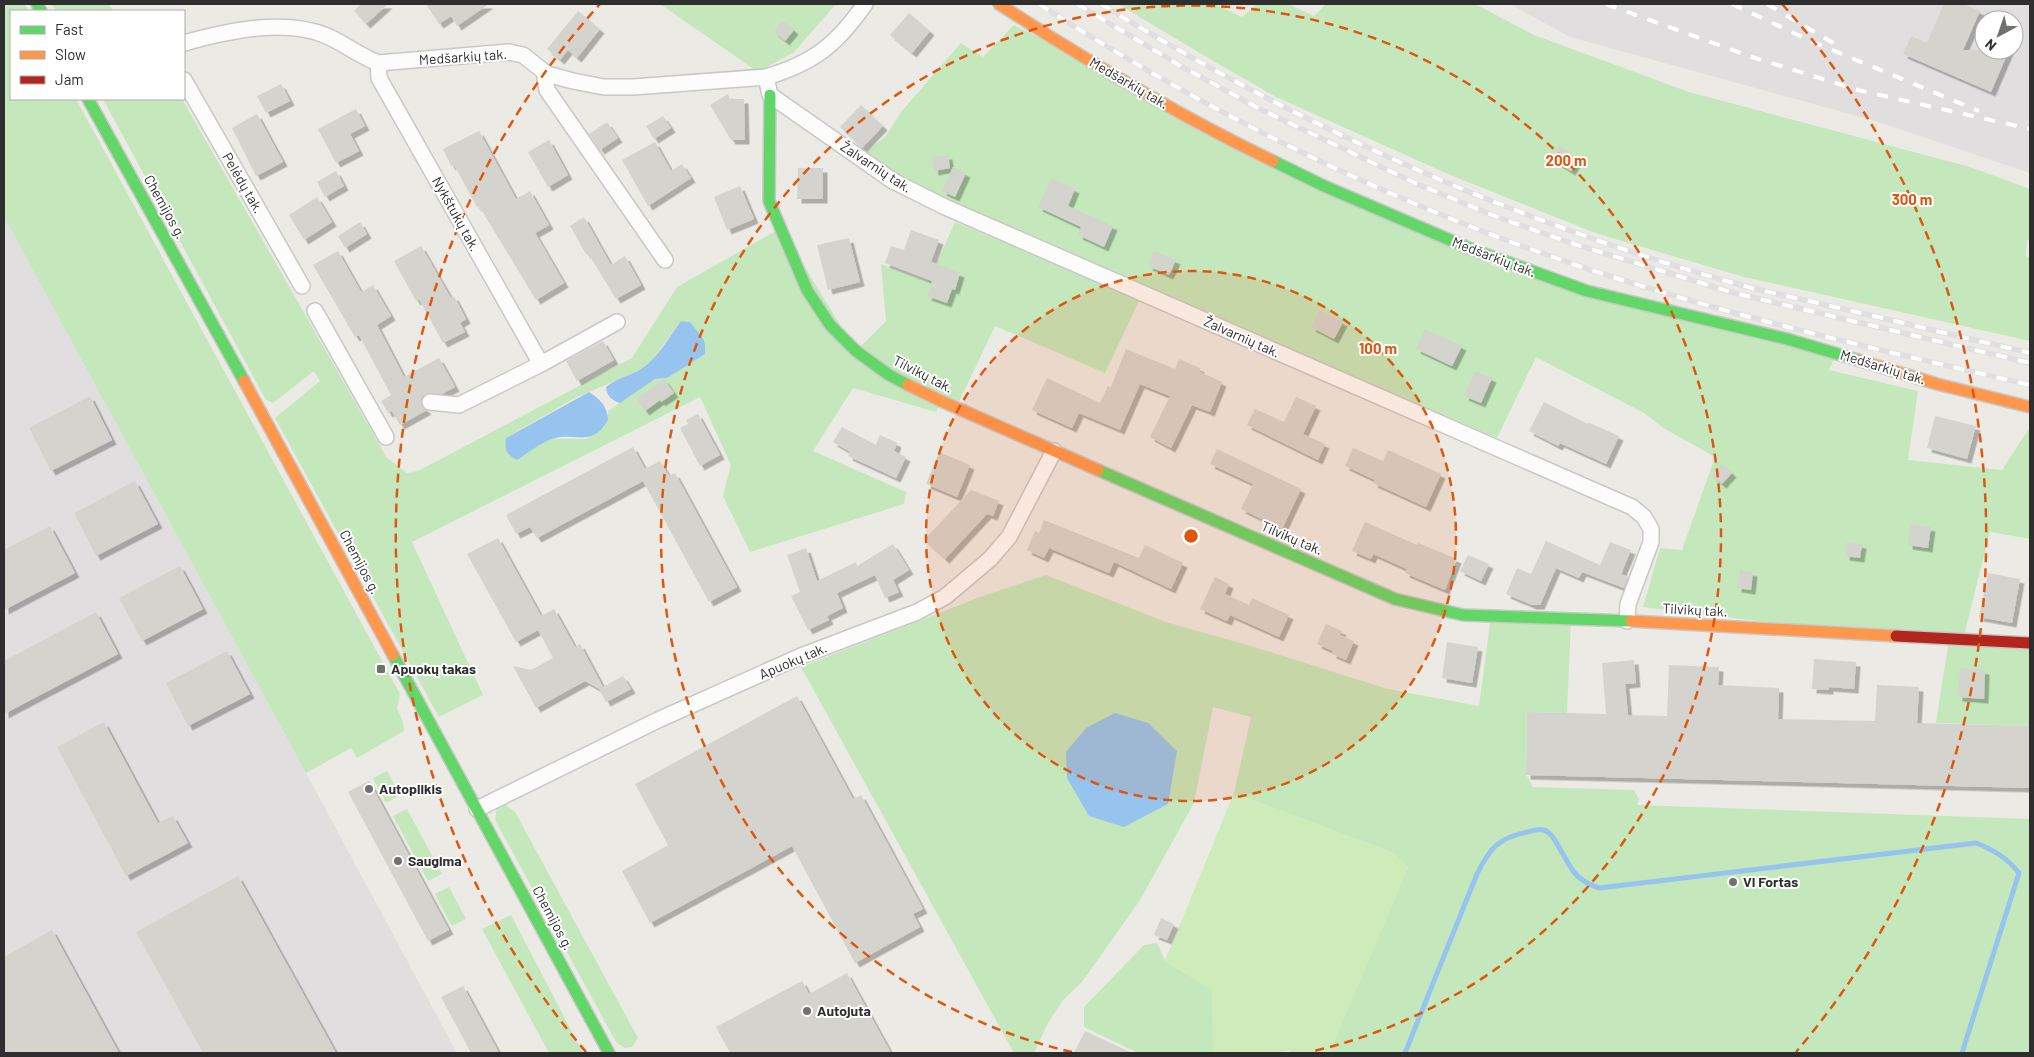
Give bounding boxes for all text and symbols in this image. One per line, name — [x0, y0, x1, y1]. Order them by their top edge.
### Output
legend — [10, 10, 185, 100]
north arrow — [1974, 10, 2024, 60]
text: Fast — [55, 20, 83, 38]
text: N — [1981, 36, 1999, 55]
text: Slow — [55, 45, 86, 63]
street label: Medšarkių tak. — [418, 45, 508, 68]
street label: Medšarkių tak. — [1087, 53, 1172, 112]
text: Jam — [55, 70, 84, 88]
street label: Žalvarnių tak. — [837, 137, 915, 196]
street label: Pelėdų tak. — [219, 149, 268, 216]
text: 200 m — [1545, 151, 1587, 169]
street label: Chemijos g. — [141, 172, 190, 242]
street label: Nykštukų tak. — [429, 173, 484, 254]
text: 300 m — [1892, 190, 1932, 208]
street label: Medšarkių tak. — [1450, 233, 1538, 280]
street label: Žalvarnių tak. — [1202, 312, 1283, 361]
text: 100 m — [1359, 339, 1397, 357]
street label: Medšarkių tak. — [1838, 345, 1928, 388]
street label: Tilvikų tak. — [890, 351, 956, 396]
street label: Tilvikų tak. — [1259, 517, 1326, 558]
street label: Chemijos g. — [336, 527, 385, 597]
centre of rings — [1182, 527, 1200, 545]
street label: Tilvikų tak. — [1662, 599, 1728, 620]
street label: Apuokų tak. — [756, 639, 829, 682]
place label: Apuokų takas — [391, 660, 476, 677]
marker: Apuokų takas — [375, 663, 387, 675]
place label: Autoplikis — [379, 780, 442, 797]
marker: Autoplikis — [363, 783, 375, 795]
place label: Saugima — [408, 852, 462, 869]
marker: Saugima — [392, 855, 404, 867]
place label: VI Fortas — [1743, 873, 1798, 890]
marker: VI Fortas — [1727, 876, 1739, 888]
street label: Chemijos g. — [529, 883, 578, 953]
place label: Autojuta — [817, 1002, 871, 1019]
marker: Autojuta — [801, 1005, 813, 1017]

